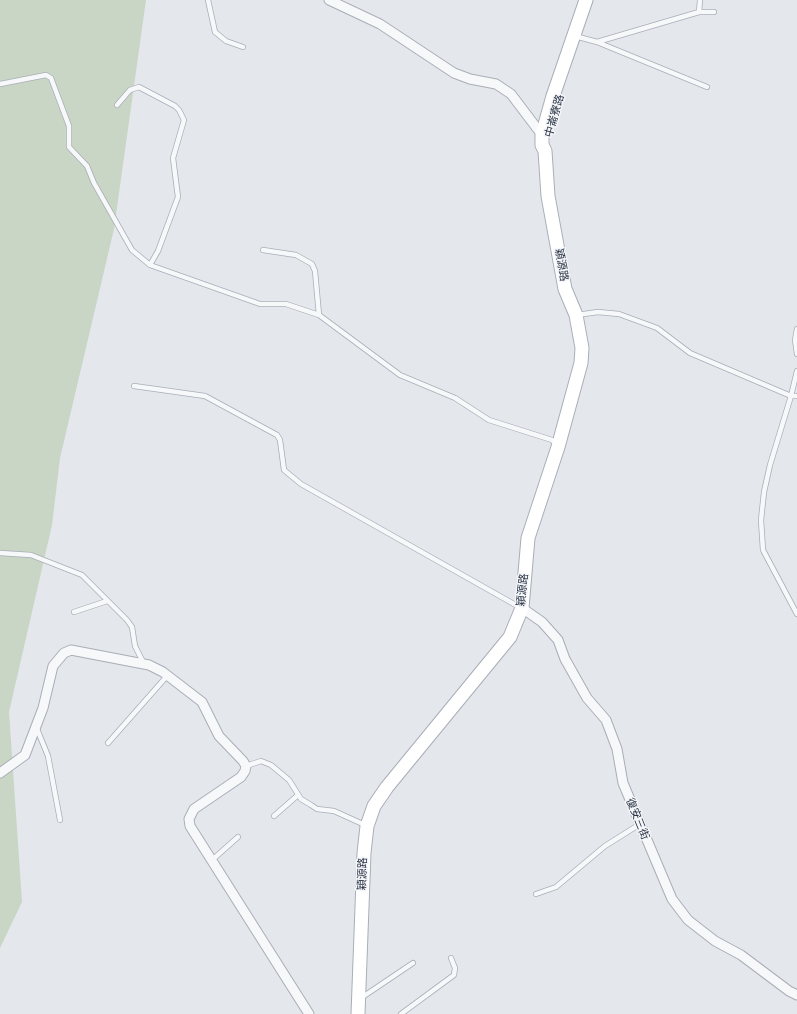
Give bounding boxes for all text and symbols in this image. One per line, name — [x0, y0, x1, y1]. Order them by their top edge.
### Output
street label: 中崙寮路 — [543, 93, 567, 139]
street label: 穎源路 — [552, 248, 570, 282]
street label: 穎源路 — [515, 573, 531, 607]
street label: 復安三街 — [623, 796, 651, 842]
street label: 穎源路 — [356, 857, 370, 891]

